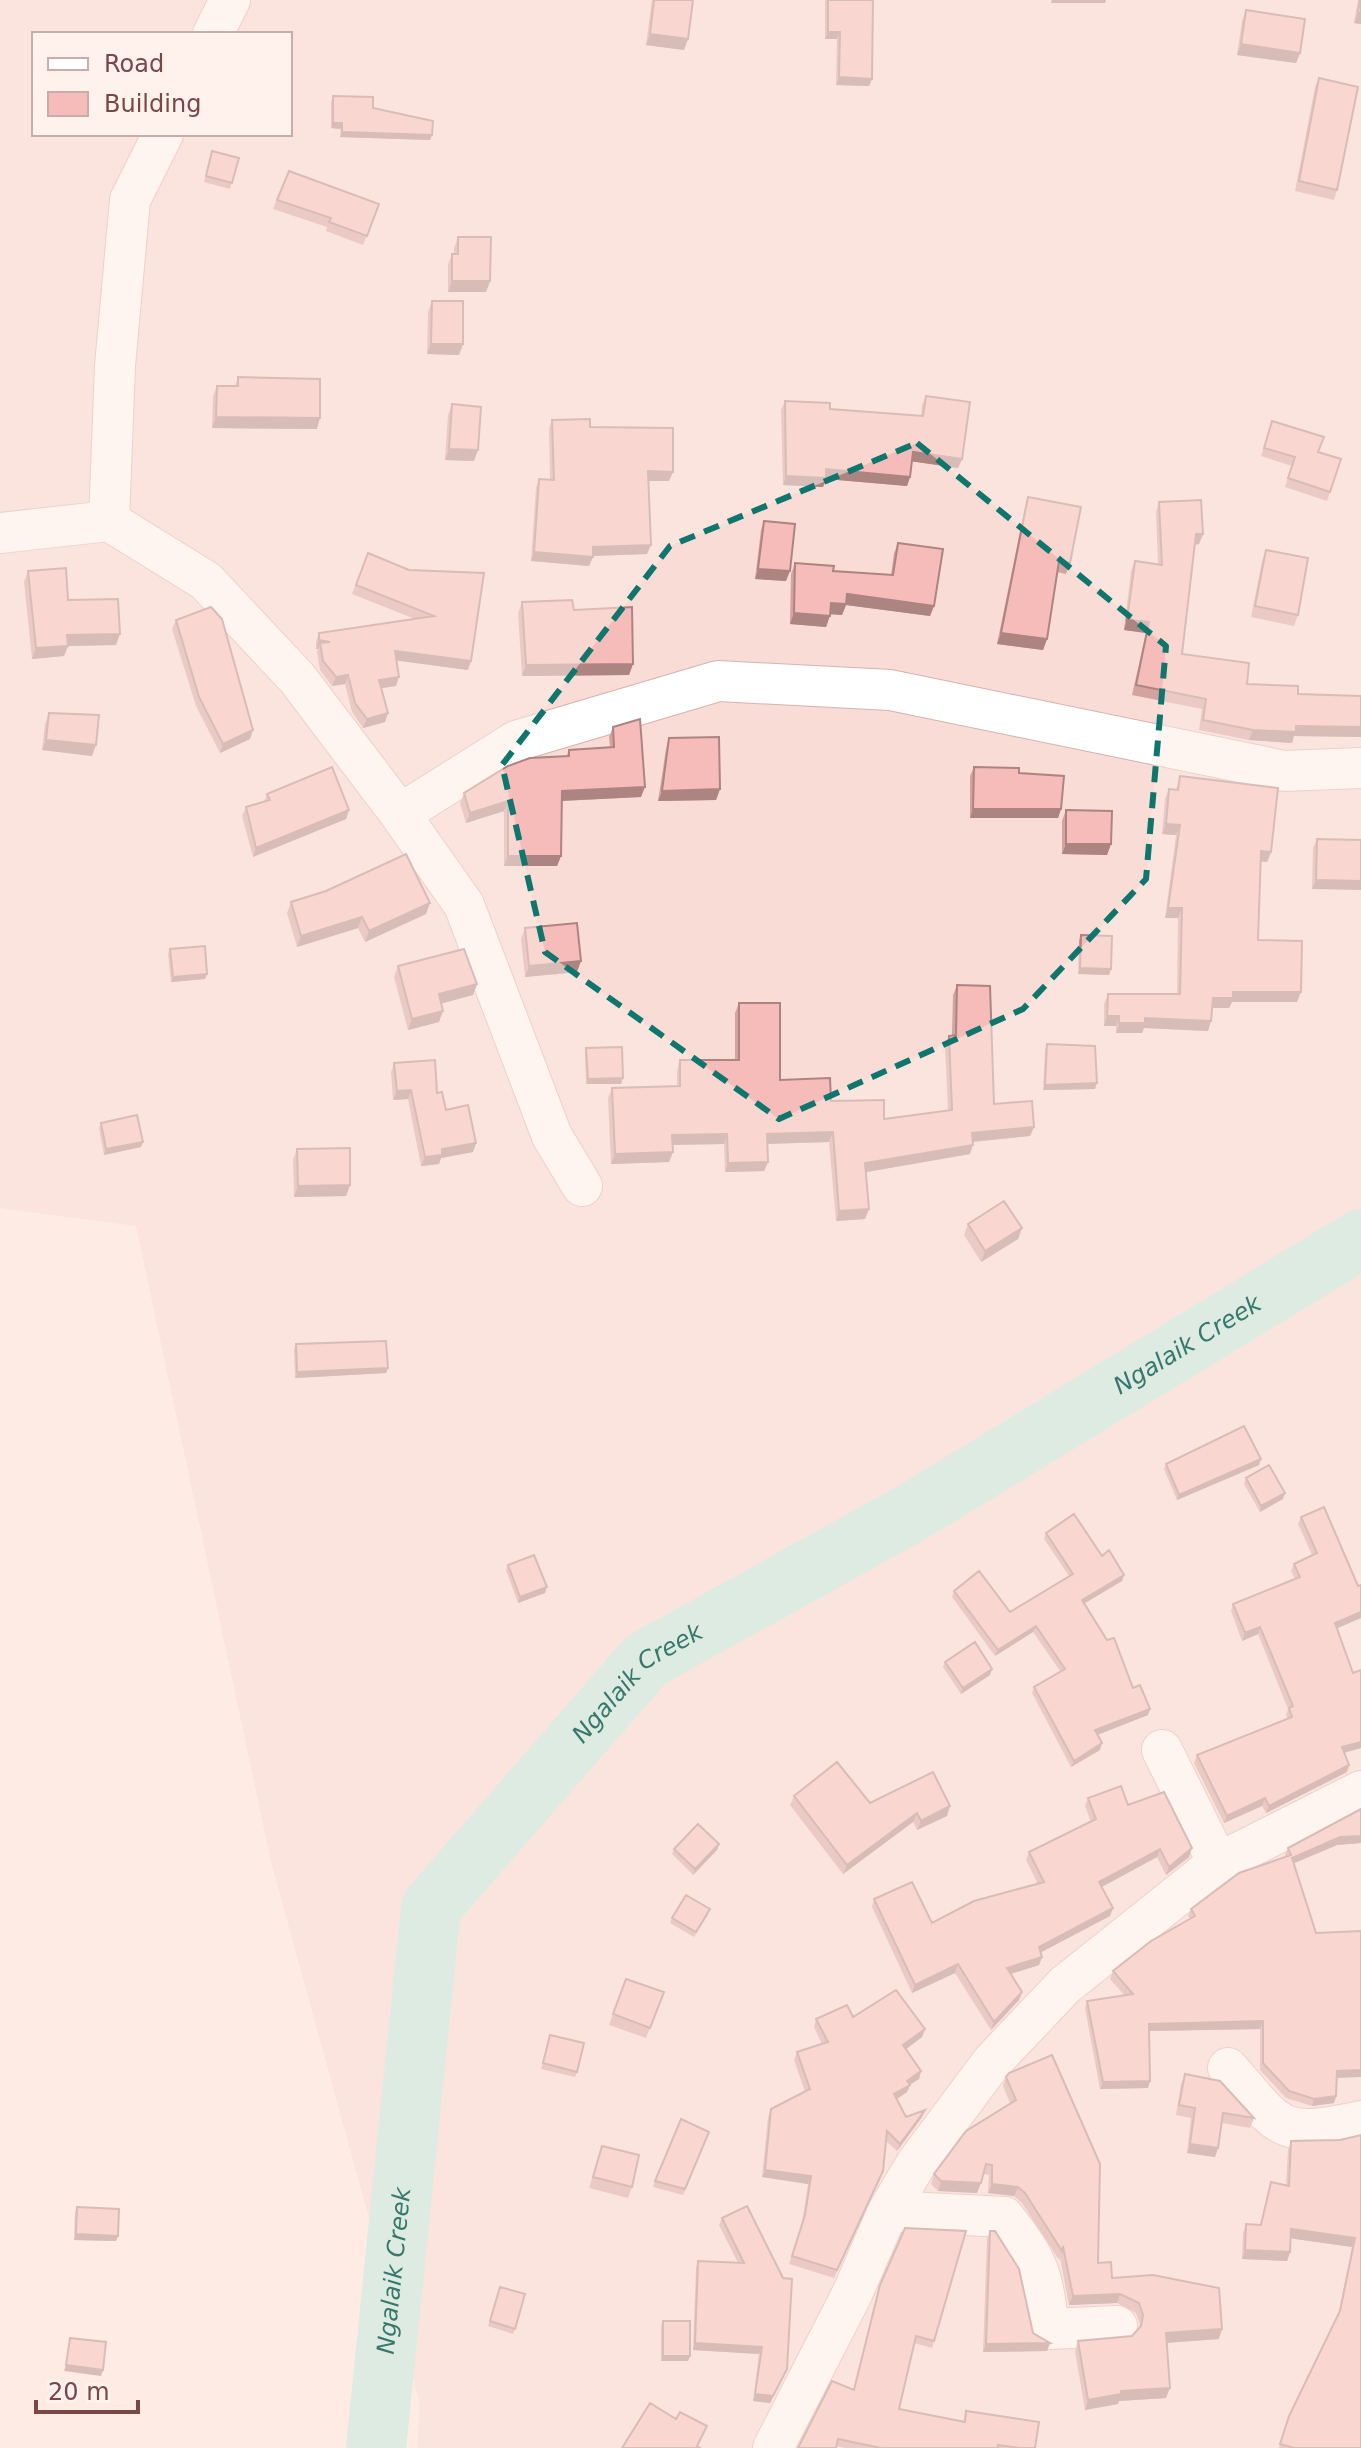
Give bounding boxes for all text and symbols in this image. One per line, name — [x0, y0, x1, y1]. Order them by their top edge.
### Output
legend — [32, 32, 292, 136]
text: Road — [104, 50, 164, 78]
text: Building — [104, 90, 201, 118]
water label: Ngalaik Creek — [1109, 1289, 1267, 1400]
water label: Ngalaik Creek — [566, 1617, 708, 1748]
water label: Ngalaik Creek — [372, 2185, 417, 2356]
scale bar — [36, 2364, 138, 2414]
text: 20 m — [48, 2378, 110, 2406]

